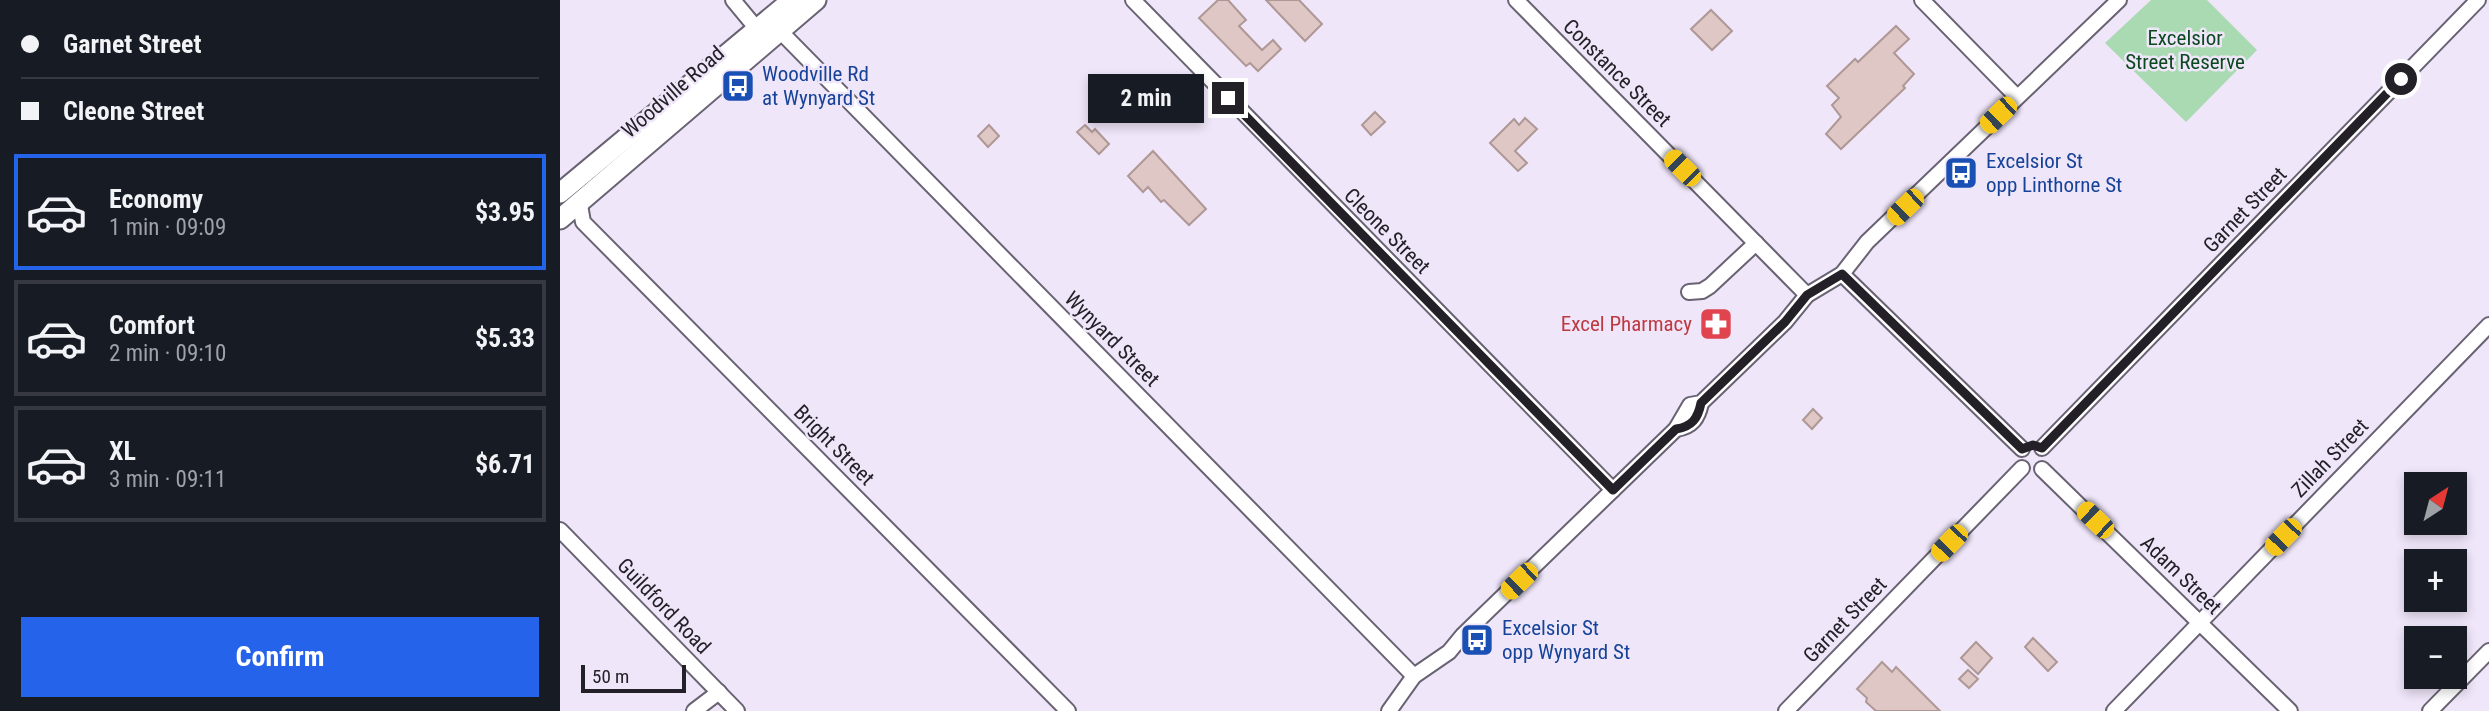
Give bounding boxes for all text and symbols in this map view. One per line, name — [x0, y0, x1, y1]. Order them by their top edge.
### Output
street label: Constance Street — [1558, 14, 1676, 132]
park label: Excelsior Street Reserve — [2125, 26, 2245, 74]
text: Garnet Street — [63, 29, 202, 59]
street label: Woodville Road — [617, 41, 729, 143]
place label: Woodville Rd at Wynyard St — [762, 62, 875, 110]
route start — [2385, 63, 2417, 95]
bus stop icon: Woodville Rd at Wynyard St — [719, 67, 757, 105]
callout: 2 min — [1088, 74, 1204, 122]
route end — [1212, 82, 1244, 114]
text: 2 min — [1120, 85, 1172, 112]
car — [1976, 93, 2021, 137]
text: Cleone Street — [63, 96, 204, 126]
car — [1660, 146, 1705, 190]
place label: Excelsior St opp Linthorne St — [1986, 149, 2122, 197]
bus stop icon: Excelsior St opp Linthorne St — [1942, 154, 1980, 192]
street label: Garnet Street — [2198, 162, 2292, 258]
icon: car — [25, 181, 88, 244]
street label: Cleone Street — [1339, 183, 1435, 279]
text: Economy — [109, 184, 203, 214]
car — [1883, 185, 1928, 229]
text: $3.95 — [475, 197, 535, 227]
text: 1 min · 09:09 — [109, 214, 226, 241]
street label: Wynyard Street — [1060, 287, 1164, 391]
pharmacy icon: Excel Pharmacy — [1697, 305, 1735, 343]
icon: car — [25, 307, 88, 370]
text: Comfort — [109, 310, 195, 340]
place label: Excel Pharmacy — [1561, 312, 1692, 336]
text: $5.33 — [475, 323, 535, 353]
text: 2 min · 09:10 — [109, 340, 226, 367]
street label: Bright Street — [789, 400, 879, 490]
street label: Zillah Street — [2287, 414, 2373, 502]
icon: car — [25, 433, 88, 496]
text: XL — [109, 436, 136, 466]
text: $6.71 — [475, 449, 535, 479]
text: 3 min · 09:11 — [109, 466, 226, 493]
north arrow — [2404, 472, 2468, 536]
map controls — [2404, 472, 2467, 689]
car — [2073, 498, 2118, 542]
car — [2261, 515, 2306, 559]
car — [1927, 521, 1972, 565]
street label: Adam Street — [2136, 531, 2226, 619]
button: + — [2404, 549, 2467, 612]
street label: Guildford Road — [613, 553, 715, 659]
car — [1497, 559, 1542, 603]
street label: Garnet Street — [1798, 572, 1892, 668]
place label: Excelsior St opp Wynyard St — [1502, 616, 1630, 664]
button: Confirm — [21, 617, 539, 697]
bus stop icon: Excelsior St opp Wynyard St — [1458, 621, 1496, 659]
button: − — [2404, 626, 2467, 689]
scale bar — [581, 662, 686, 694]
text: 50 m — [592, 665, 629, 688]

